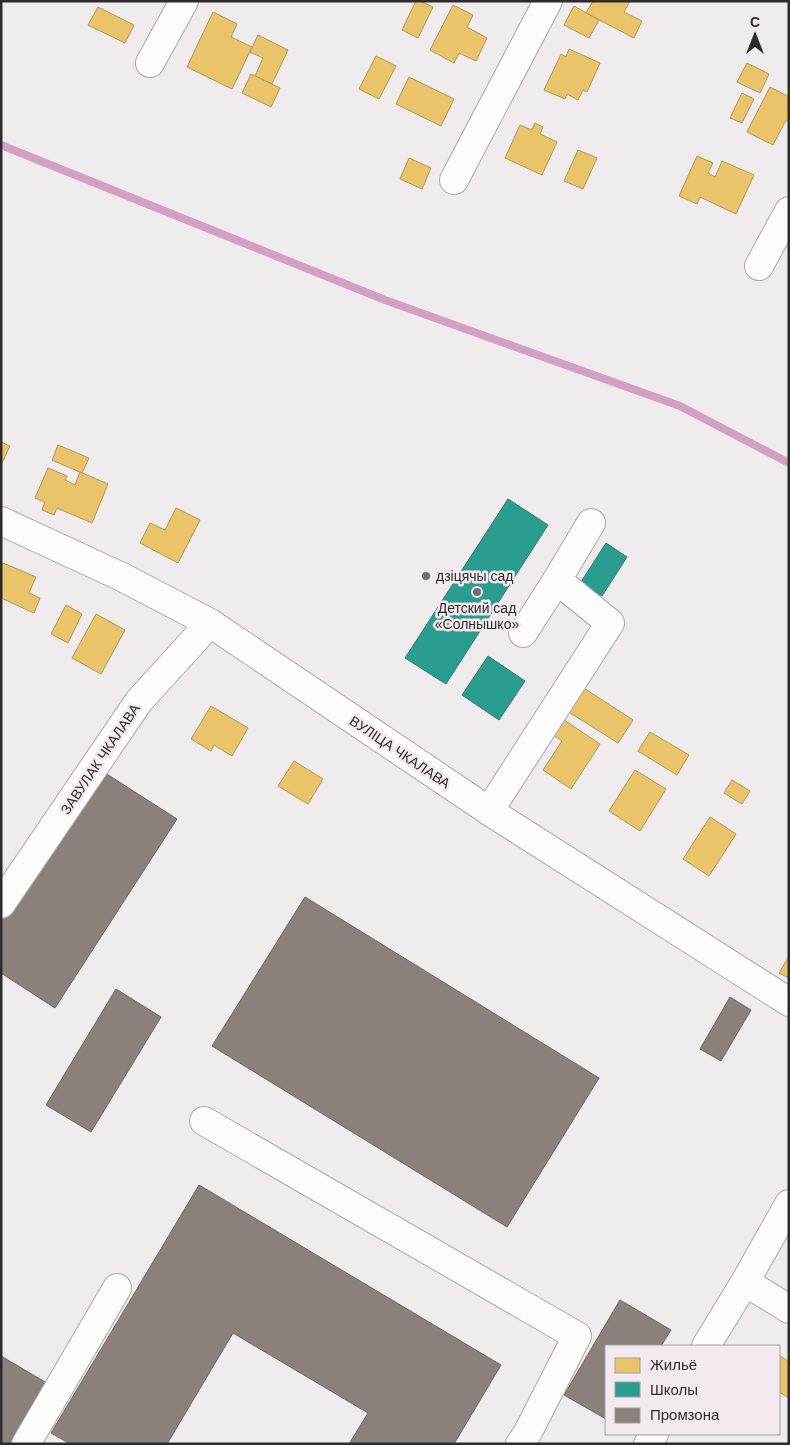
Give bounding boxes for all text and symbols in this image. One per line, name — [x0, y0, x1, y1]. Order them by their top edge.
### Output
north arrow — [730, 10, 780, 60]
text: С — [750, 14, 760, 30]
place label: дзіцячы сад — [436, 568, 514, 584]
marker: дзіцячы сад — [420, 570, 432, 582]
marker: Детский сад «Солнышко» — [471, 586, 483, 598]
place label: Детский сад «Солнышко» — [435, 600, 519, 632]
street label: ЗАВУЛАК ЧКАЛАВА — [57, 700, 143, 817]
street label: ВУЛІЦА ЧКАЛАВА — [347, 712, 454, 792]
legend — [605, 1345, 780, 1435]
text: Жильё — [650, 1356, 697, 1373]
text: Школы — [650, 1381, 698, 1398]
text: Промзона — [650, 1406, 720, 1423]

